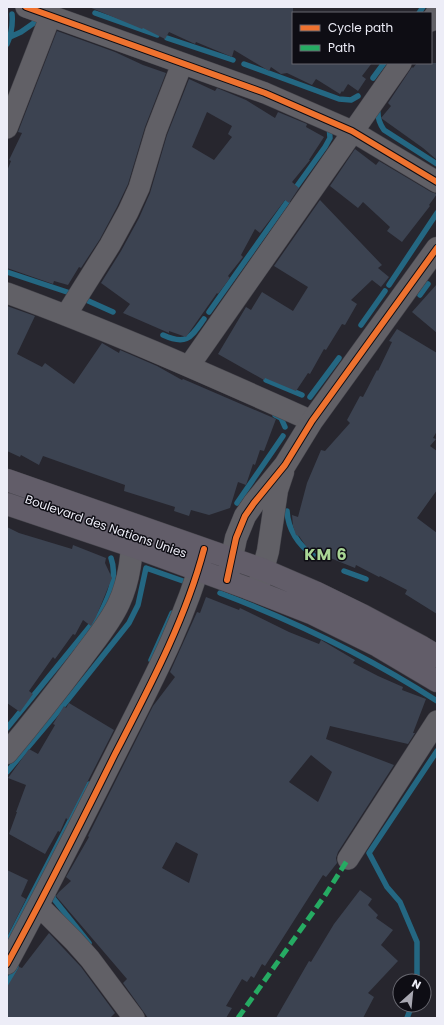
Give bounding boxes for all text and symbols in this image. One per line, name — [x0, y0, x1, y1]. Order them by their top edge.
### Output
legend — [292, 12, 432, 64]
text: Cycle path — [328, 19, 393, 36]
text: Path — [328, 39, 355, 56]
street label: Boulevard des Nations Unies — [23, 490, 189, 562]
district label: KM 6 — [304, 543, 348, 566]
north arrow — [392, 973, 432, 1013]
text: N — [409, 975, 424, 993]

